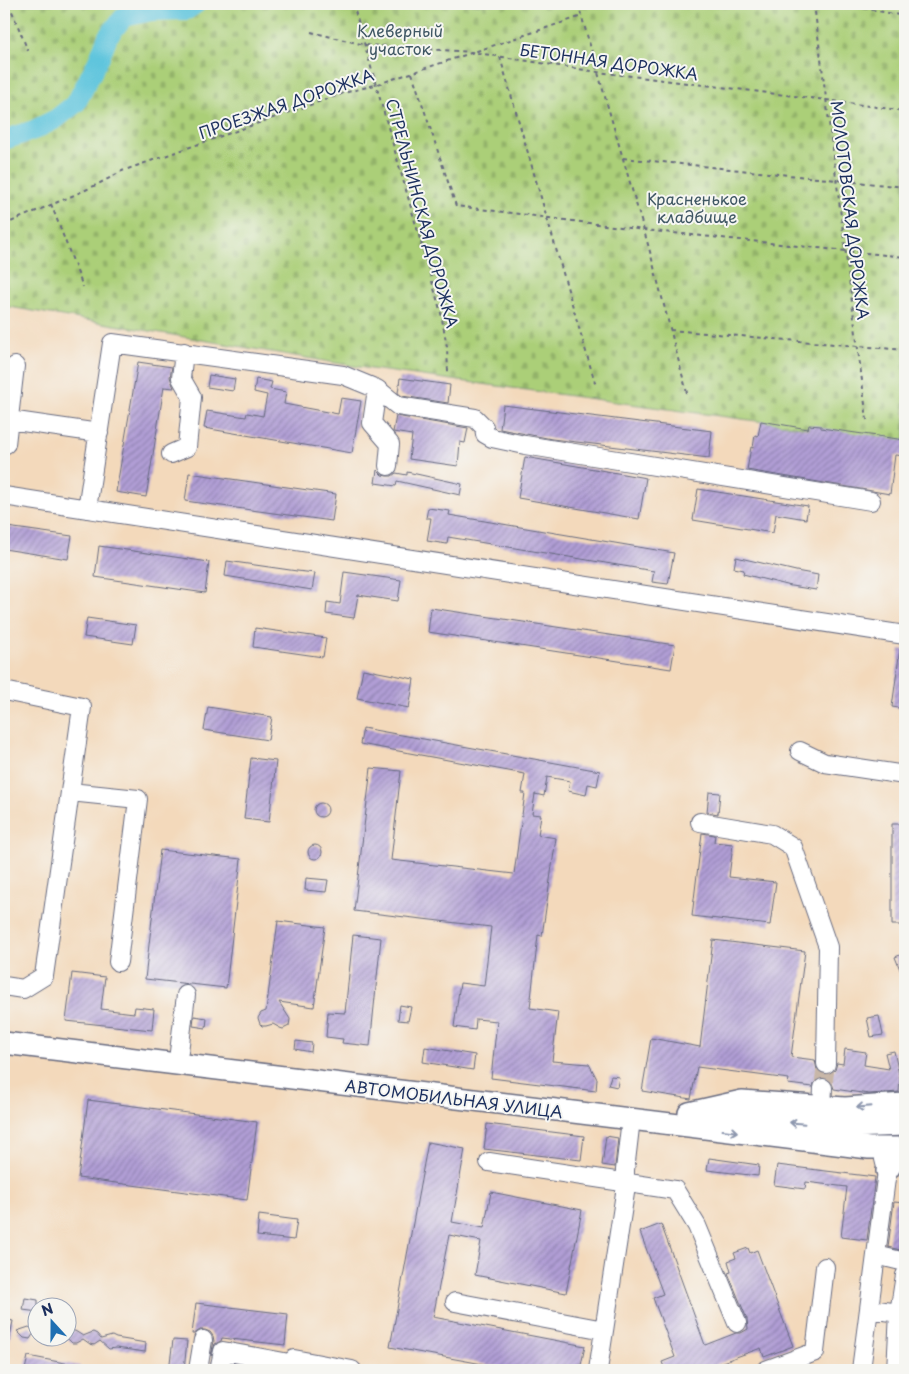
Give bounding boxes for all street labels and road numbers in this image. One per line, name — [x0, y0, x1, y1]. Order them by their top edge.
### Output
street label: БЕТОННАЯ ДОРОЖКА — [518, 37, 700, 85]
street label: ПРОЕЗЖАЯ ДОРОЖКА — [195, 62, 377, 144]
street label: СТРЕЛЬНИНСКАЯ ДОРОЖКА — [381, 96, 465, 330]
street label: МОЛОТОВСКАЯ ДОРОЖКА — [826, 99, 876, 321]
street label: АВТОМОБИЛЬНАЯ УЛИЦА — [344, 1073, 564, 1123]

